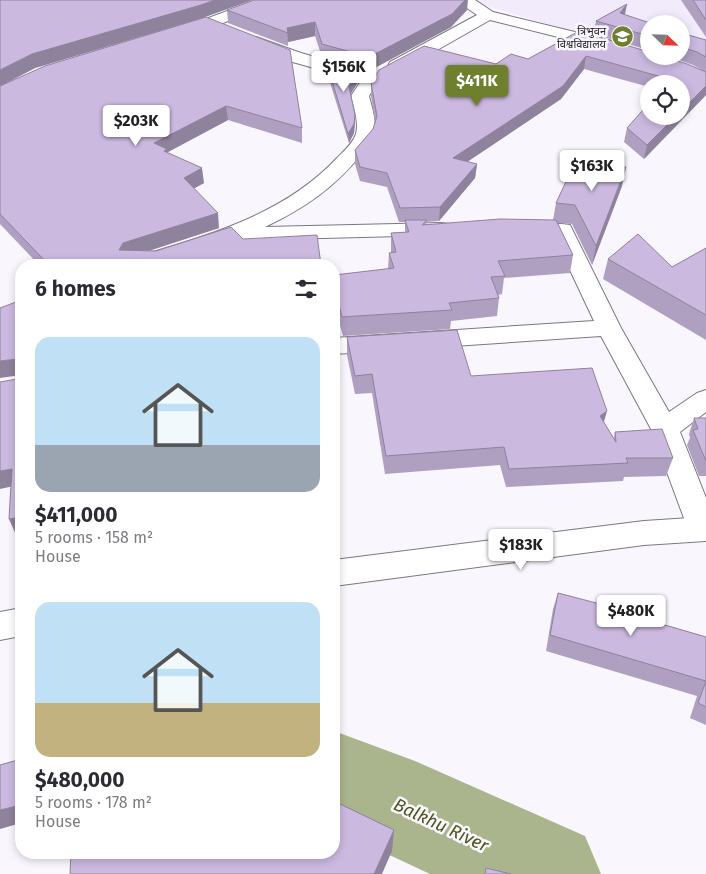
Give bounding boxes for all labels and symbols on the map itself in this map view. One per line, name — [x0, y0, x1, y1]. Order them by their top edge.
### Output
north arrow — [640, 15, 690, 65]
place label: त्रिभुवन विश्वविद्यालय — [557, 25, 607, 51]
school or university icon: त्रिभुवन विश्वविद्यालय — [610, 25, 634, 49]
pin: $156K — [309, 51, 379, 93]
pin: $411K — [442, 64, 512, 107]
pin: $203K — [101, 104, 171, 147]
pin: $163K — [557, 150, 627, 192]
pin: $183K — [486, 528, 556, 571]
pin: $480K — [596, 594, 666, 637]
water label: Balkhu River — [390, 793, 493, 857]

